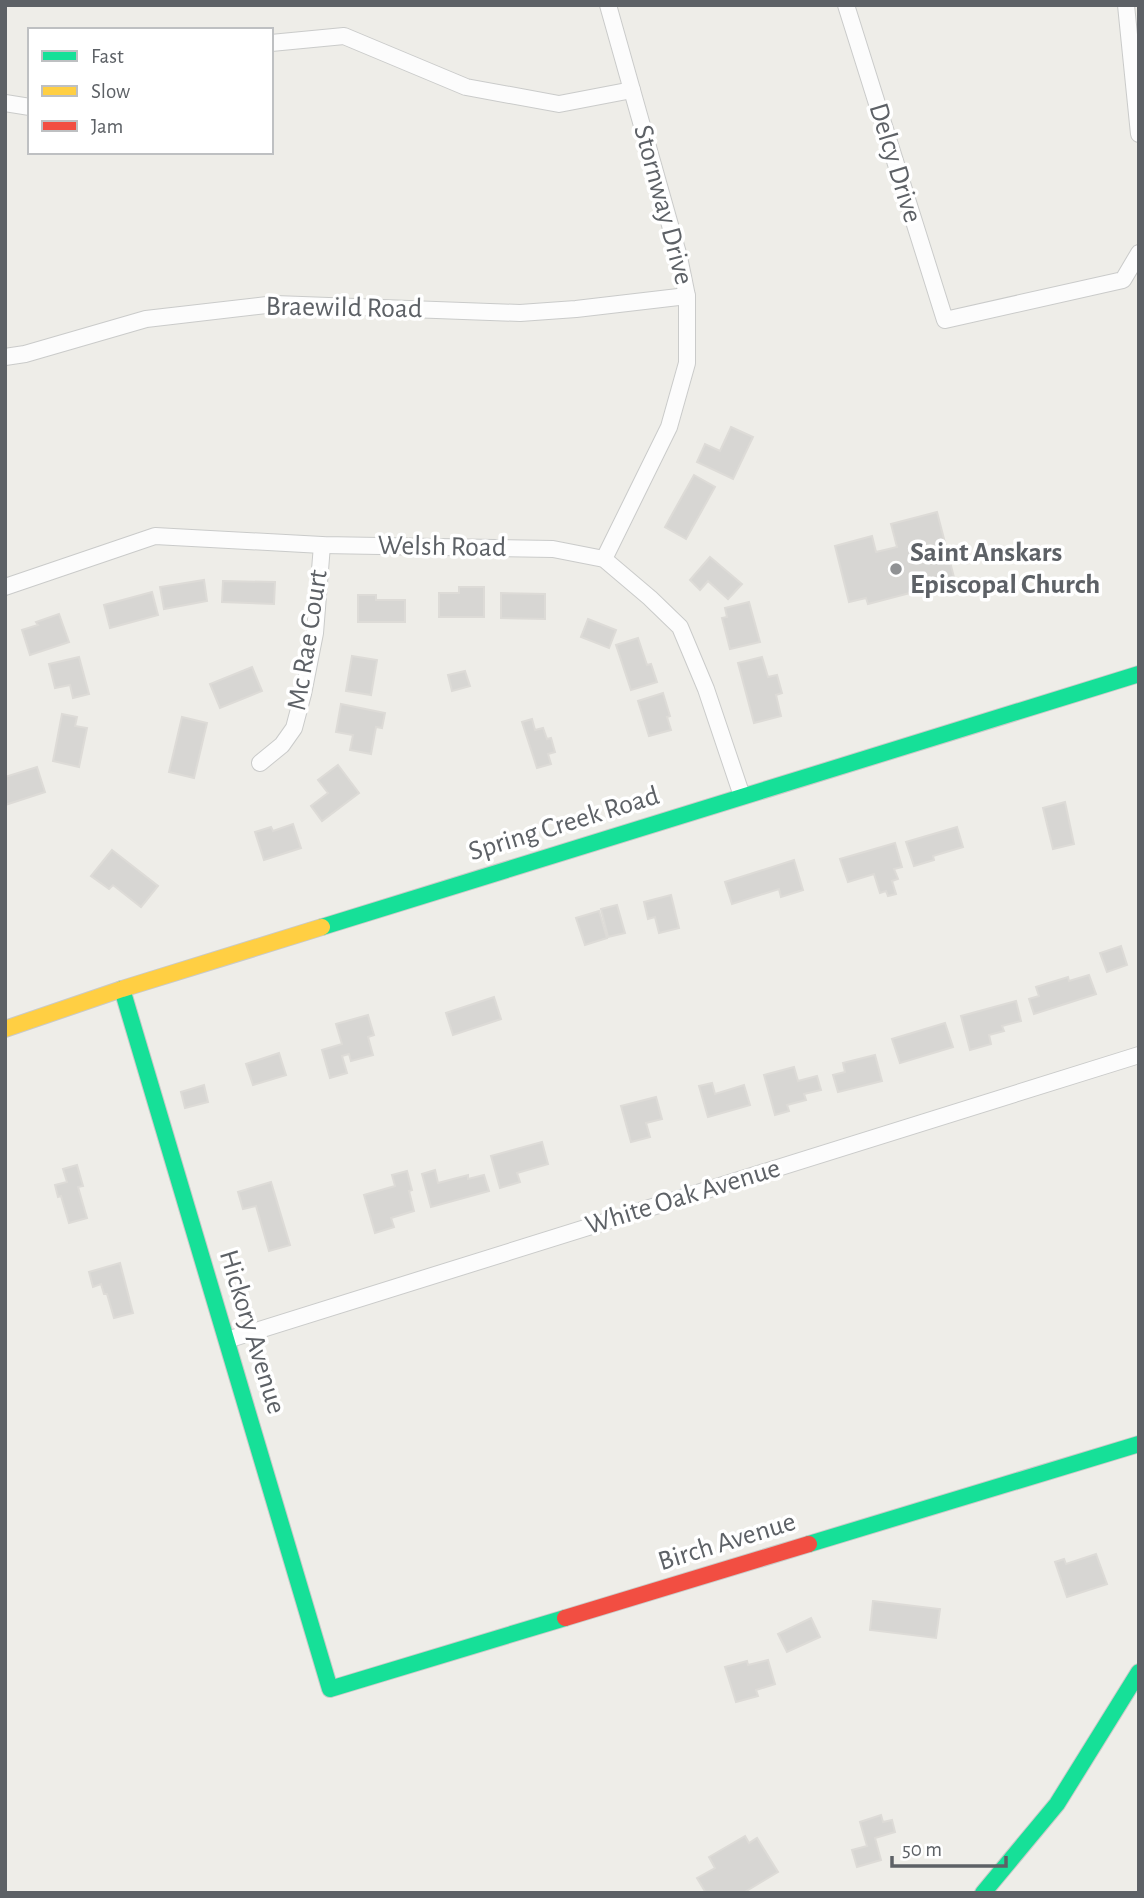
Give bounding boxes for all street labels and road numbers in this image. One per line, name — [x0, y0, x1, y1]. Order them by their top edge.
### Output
street label: Delcy Drive — [864, 100, 926, 226]
street label: Stornway Drive — [628, 122, 698, 288]
street label: Braewild Road — [265, 293, 423, 323]
street label: Welsh Road — [377, 532, 507, 562]
street label: Mc Rae Court — [283, 568, 333, 712]
street label: Spring Creek Road — [465, 782, 663, 866]
street label: White Oak Avenue — [582, 1154, 784, 1240]
street label: Hickory Avenue — [214, 1247, 290, 1417]
street label: Birch Avenue — [655, 1508, 799, 1576]

